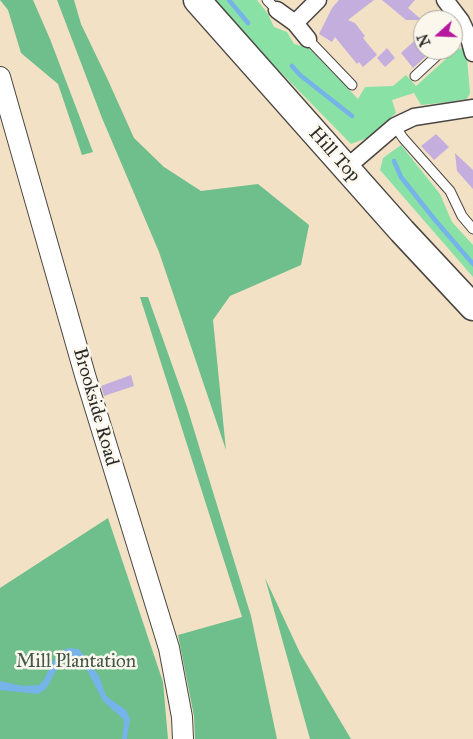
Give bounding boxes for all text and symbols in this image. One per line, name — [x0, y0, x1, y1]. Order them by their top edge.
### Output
north arrow — [413, 10, 463, 60]
text: N — [414, 31, 434, 48]
street label: Hill Top — [303, 123, 365, 187]
street label: Brookside Road — [67, 345, 123, 469]
park label: Mill Plantation — [16, 651, 136, 673]

